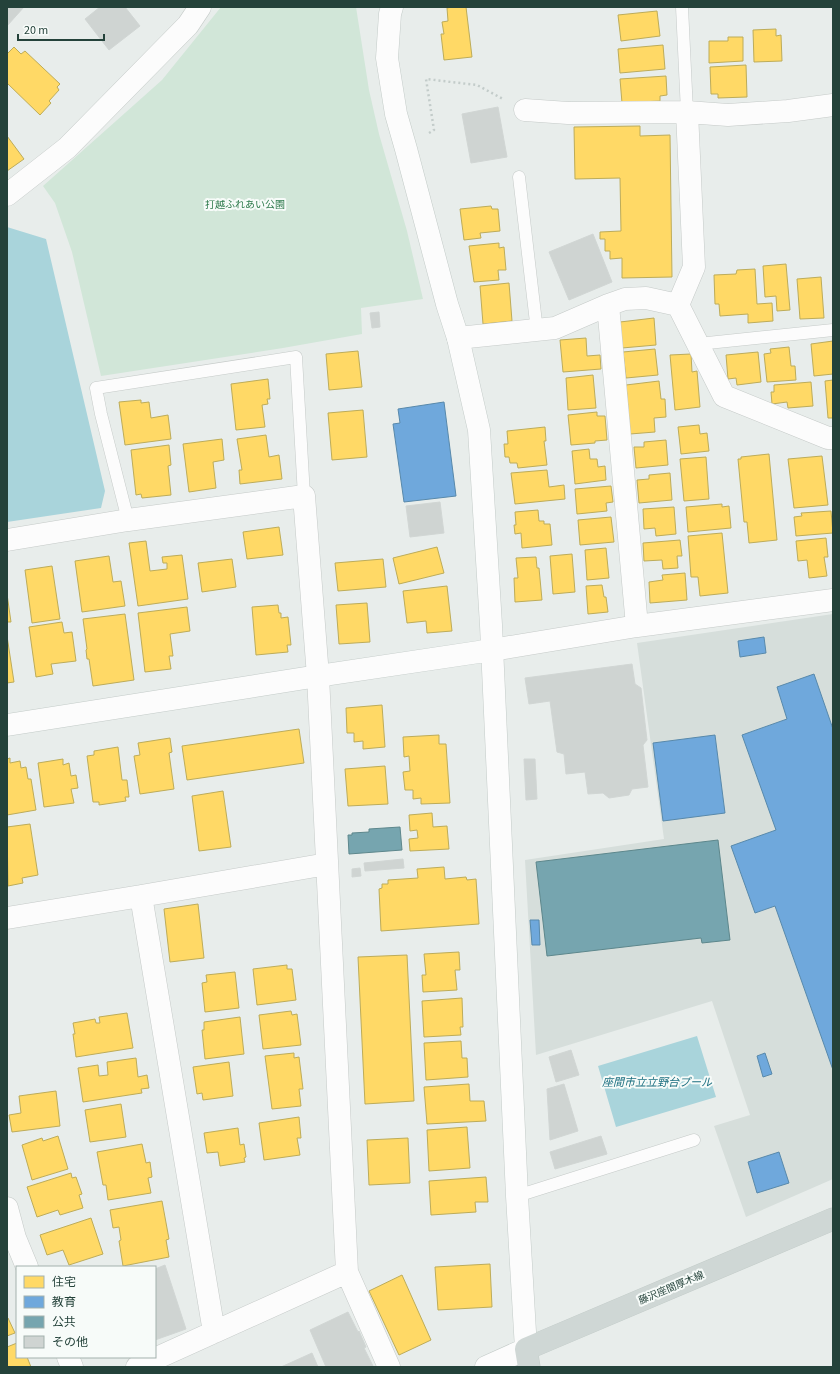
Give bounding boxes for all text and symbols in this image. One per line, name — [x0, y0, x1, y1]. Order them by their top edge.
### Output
scale bar — [18, 16, 104, 42]
text: 20 m — [24, 22, 48, 39]
park label: 打越ふれあい公園 — [205, 198, 285, 212]
water label: 座間市立立野台プール — [602, 1075, 713, 1090]
legend — [16, 1266, 156, 1358]
street label: 藤沢座間厚木線 — [636, 1268, 706, 1308]
text: 住宅 — [52, 1274, 76, 1291]
text: 教育 — [52, 1294, 76, 1311]
text: 公共 — [52, 1314, 76, 1331]
text: その他 — [52, 1334, 88, 1351]

